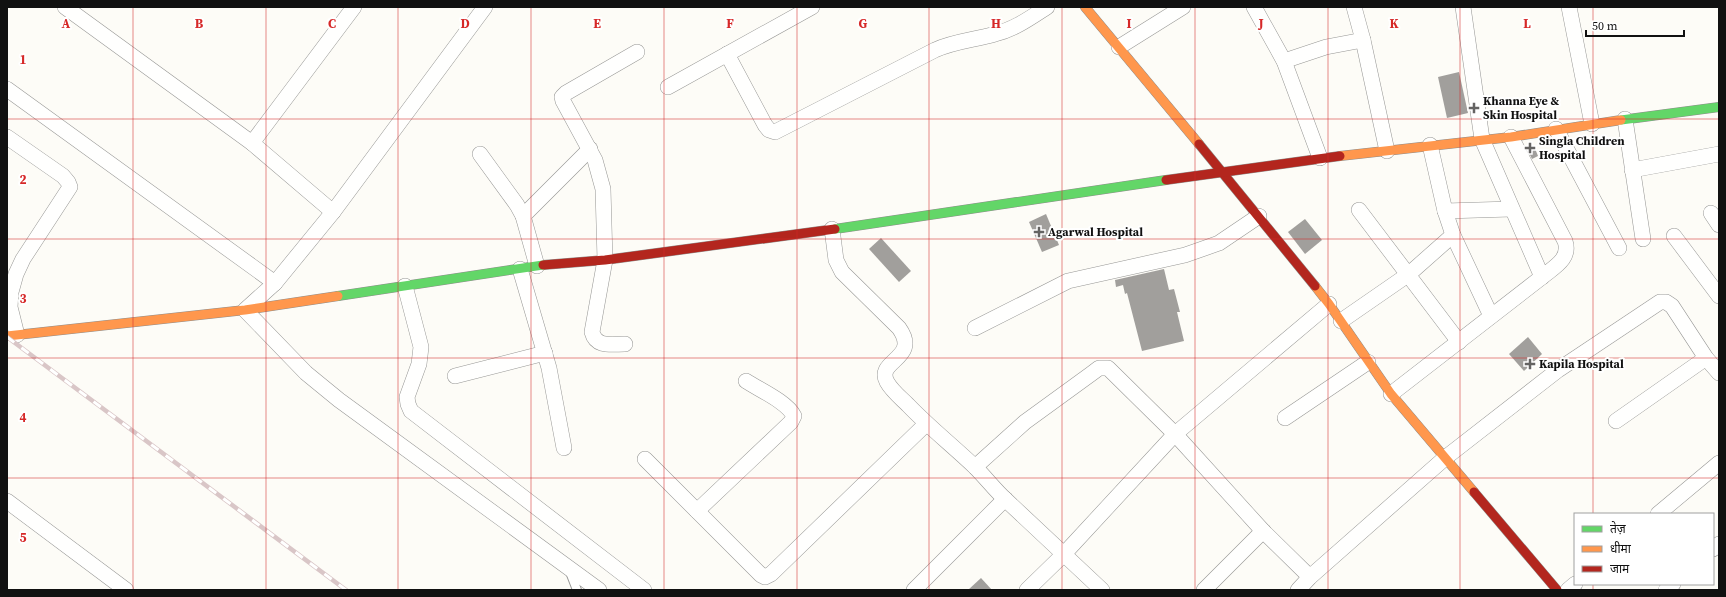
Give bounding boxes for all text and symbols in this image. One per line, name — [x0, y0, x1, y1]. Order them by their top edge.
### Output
scale bar — [1586, 12, 1684, 38]
text: A — [62, 15, 71, 32]
text: B — [195, 15, 204, 32]
text: C — [328, 15, 336, 32]
text: D — [460, 15, 470, 32]
text: E — [593, 15, 601, 32]
text: F — [726, 15, 734, 32]
text: G — [859, 15, 868, 32]
text: H — [991, 15, 1001, 32]
text: I — [1126, 15, 1132, 32]
text: J — [1257, 15, 1264, 32]
text: K — [1389, 15, 1399, 32]
text: L — [1523, 15, 1531, 32]
text: 50 m — [1592, 18, 1618, 34]
text: 1 — [19, 51, 27, 68]
place label: Khanna Eye & Skin Hospital — [1483, 93, 1559, 123]
marker: Khanna Eye & Skin Hospital — [1468, 102, 1480, 114]
place label: Singla Children Hospital — [1539, 133, 1625, 163]
marker: Singla Children Hospital — [1524, 142, 1536, 154]
text: 2 — [19, 171, 27, 188]
place label: Agarwal Hospital — [1048, 224, 1143, 240]
marker: Agarwal Hospital — [1033, 226, 1045, 238]
text: 3 — [19, 290, 27, 307]
place label: Kapila Hospital — [1539, 356, 1624, 372]
marker: Kapila Hospital — [1524, 358, 1536, 370]
text: 4 — [19, 409, 27, 426]
legend — [1574, 513, 1714, 585]
text: तेज़ — [1610, 521, 1627, 537]
text: 5 — [19, 529, 27, 546]
text: धीमा — [1610, 541, 1632, 557]
text: जाम — [1610, 561, 1630, 577]

